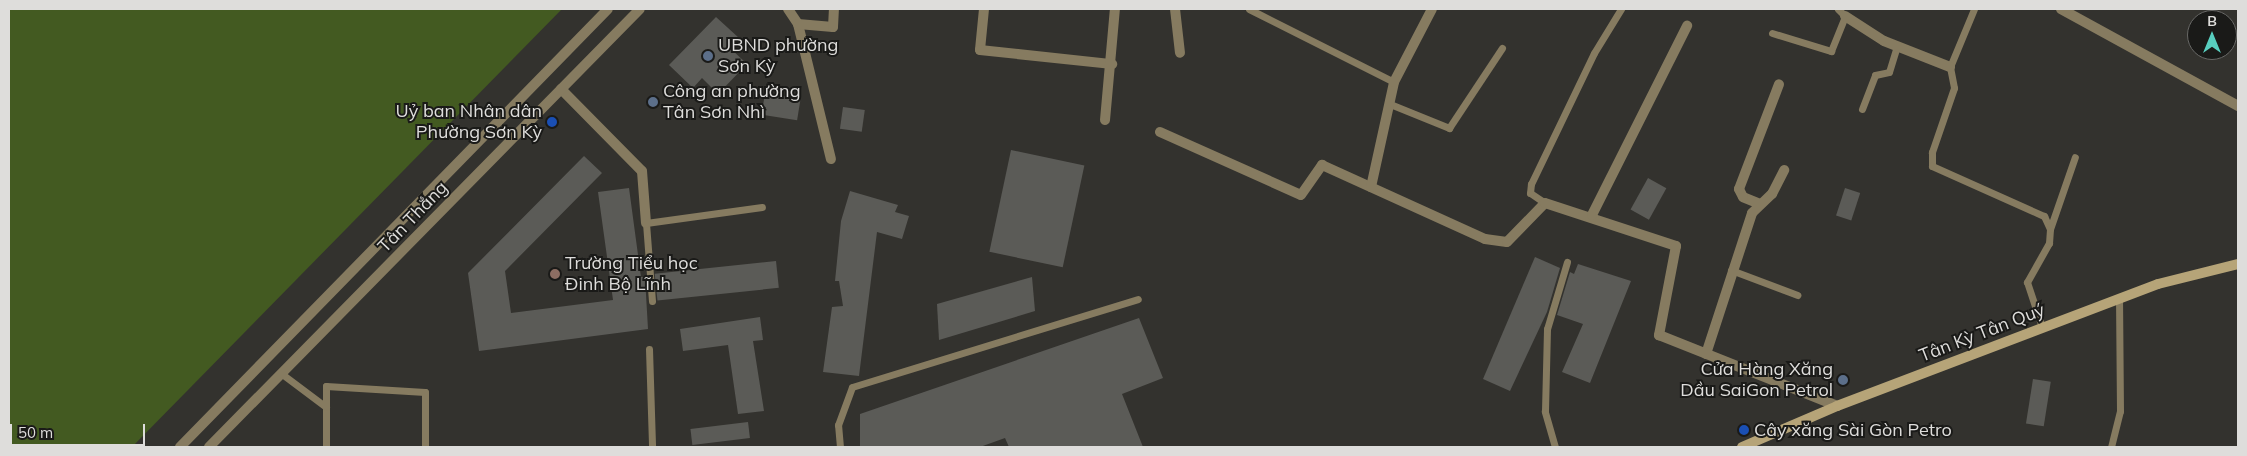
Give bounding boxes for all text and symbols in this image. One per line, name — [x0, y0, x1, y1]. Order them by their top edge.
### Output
north arrow — [2187, 10, 2237, 60]
text: B — [2207, 12, 2217, 30]
place label: UBND phường Sơn Kỳ — [718, 35, 838, 78]
marker: UBND phường Sơn Kỳ — [702, 50, 714, 62]
place label: Công an phường Tân Sơn Nhì — [663, 81, 801, 124]
marker: Công an phường Tân Sơn Nhì — [647, 96, 659, 108]
place label: Uỷ ban Nhân dân Phường Sơn Kỳ — [396, 101, 542, 144]
marker: Uỷ ban Nhân dân Phường Sơn Kỳ — [546, 116, 558, 128]
street label: Tân Thắng — [374, 177, 452, 257]
place label: Trường Tiểu học Đinh Bộ Lĩnh — [565, 253, 698, 296]
marker: Trường Tiểu học Đinh Bộ Lĩnh — [549, 268, 561, 280]
street label: Tân Kỳ Tân Quý — [1916, 299, 2048, 367]
place label: Cửa Hàng Xăng Dầu SaiGon Petrol — [1680, 359, 1833, 402]
marker: Cửa Hàng Xăng Dầu SaiGon Petrol — [1837, 374, 1849, 386]
scale bar — [12, 414, 148, 446]
place label: Cây xăng Sài Gòn Petro — [1754, 419, 1952, 441]
text: 50 m — [18, 423, 53, 442]
marker: Cây xăng Sài Gòn Petro — [1738, 424, 1750, 436]

